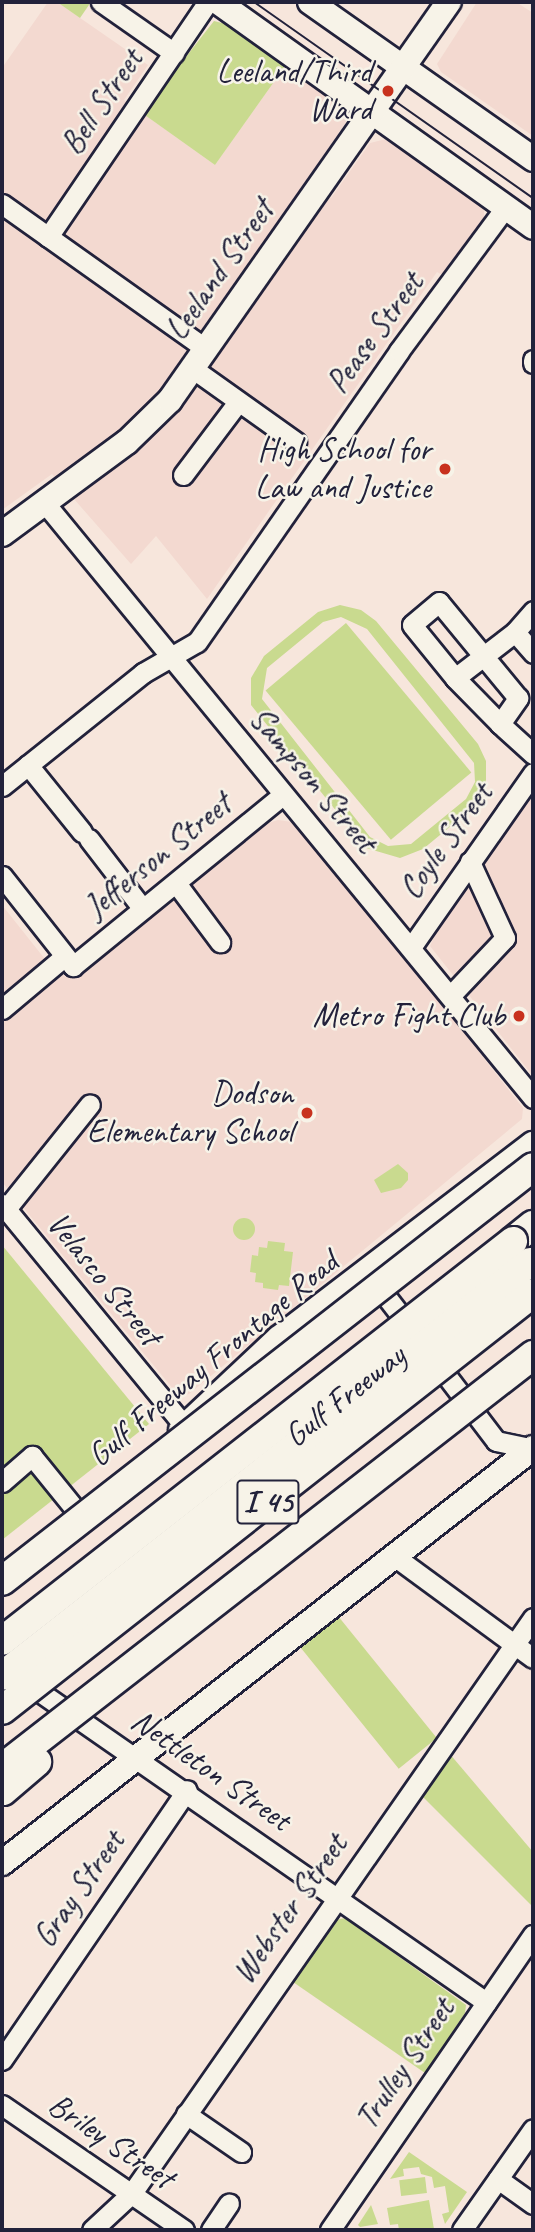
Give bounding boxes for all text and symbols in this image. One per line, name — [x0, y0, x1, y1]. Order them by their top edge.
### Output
street label: Bell Street — [52, 42, 152, 162]
place label: Leeland/Third Ward — [217, 52, 372, 130]
marker: Leeland/Third Ward — [378, 81, 398, 101]
street label: Leeland Street — [157, 192, 283, 348]
street label: Pease Street — [318, 265, 432, 401]
place label: High School for Law and Justice — [255, 430, 431, 508]
marker: High School for Law and Justice — [437, 461, 453, 477]
street label: Sampson Street — [240, 699, 386, 861]
street label: Coyle Street — [391, 775, 501, 907]
street label: Jefferson Street — [77, 785, 239, 927]
place label: Metro Fight Club — [313, 996, 505, 1036]
marker: Metro Fight Club — [511, 1008, 527, 1024]
place label: Dodson Elementary School — [87, 1074, 293, 1152]
marker: Dodson Elementary School — [299, 1105, 315, 1121]
street label: Velasco Street — [38, 1204, 170, 1354]
street label: Gulf Freeway Frontage Road — [81, 1243, 345, 1475]
street label: Gulf Freeway — [277, 1337, 413, 1455]
road number: I 45 — [235, 1474, 301, 1531]
street label: Nettleton Street — [123, 1700, 299, 1840]
street label: Gray Street — [25, 1823, 133, 1955]
street label: Webster Street — [224, 1826, 356, 1992]
street label: Trulley Street — [347, 1991, 463, 2137]
street label: Briley Street — [41, 2085, 181, 2197]

